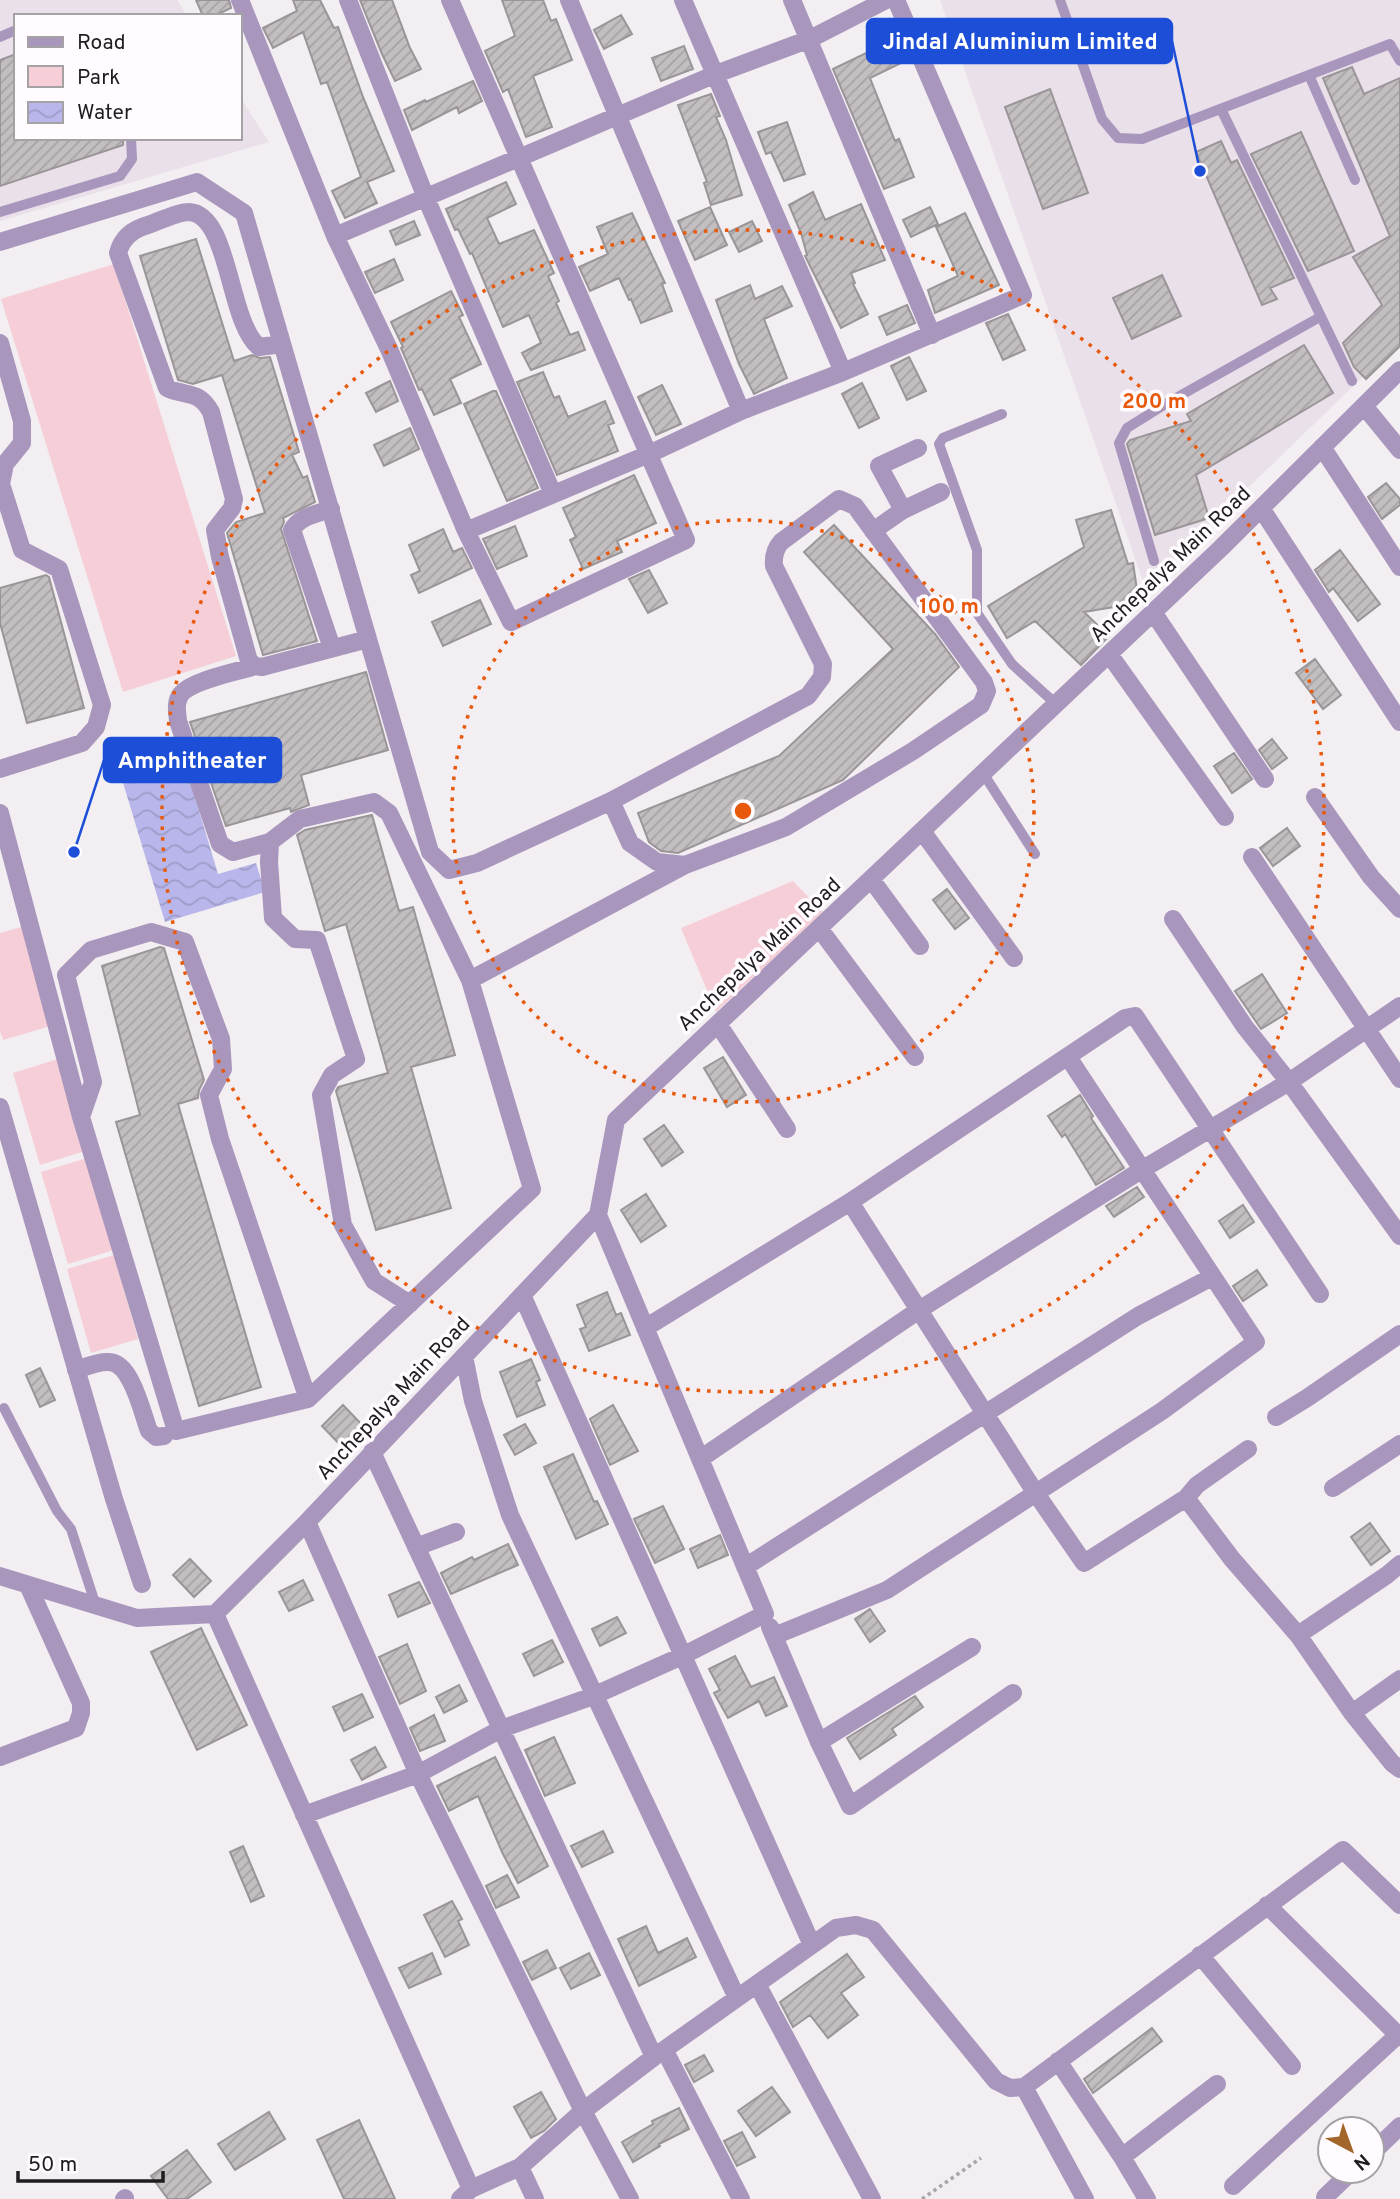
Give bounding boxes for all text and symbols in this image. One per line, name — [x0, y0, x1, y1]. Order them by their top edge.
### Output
legend — [14, 14, 242, 140]
callout: Jindal Aluminium Limited — [867, 19, 1172, 63]
text: Jindal Aluminium Limited — [882, 29, 1158, 58]
text: Road — [77, 30, 126, 57]
text: Park — [77, 65, 120, 92]
text: Water — [77, 100, 132, 127]
text: 200 m — [1122, 389, 1186, 416]
street label: Anchepalya Main Road — [1085, 481, 1257, 649]
text: 100 m — [919, 594, 979, 621]
callout: Amphitheater — [104, 738, 281, 782]
text: Amphitheater — [117, 748, 267, 777]
centre of rings — [731, 799, 755, 823]
street label: Anchepalya Main Road — [673, 872, 847, 1038]
street label: Anchepalya Main Road — [311, 1312, 477, 1486]
north arrow — [1316, 2115, 1386, 2185]
scale bar — [18, 2140, 163, 2184]
text: N — [1348, 2148, 1374, 2175]
text: 50 m — [28, 2152, 77, 2179]

